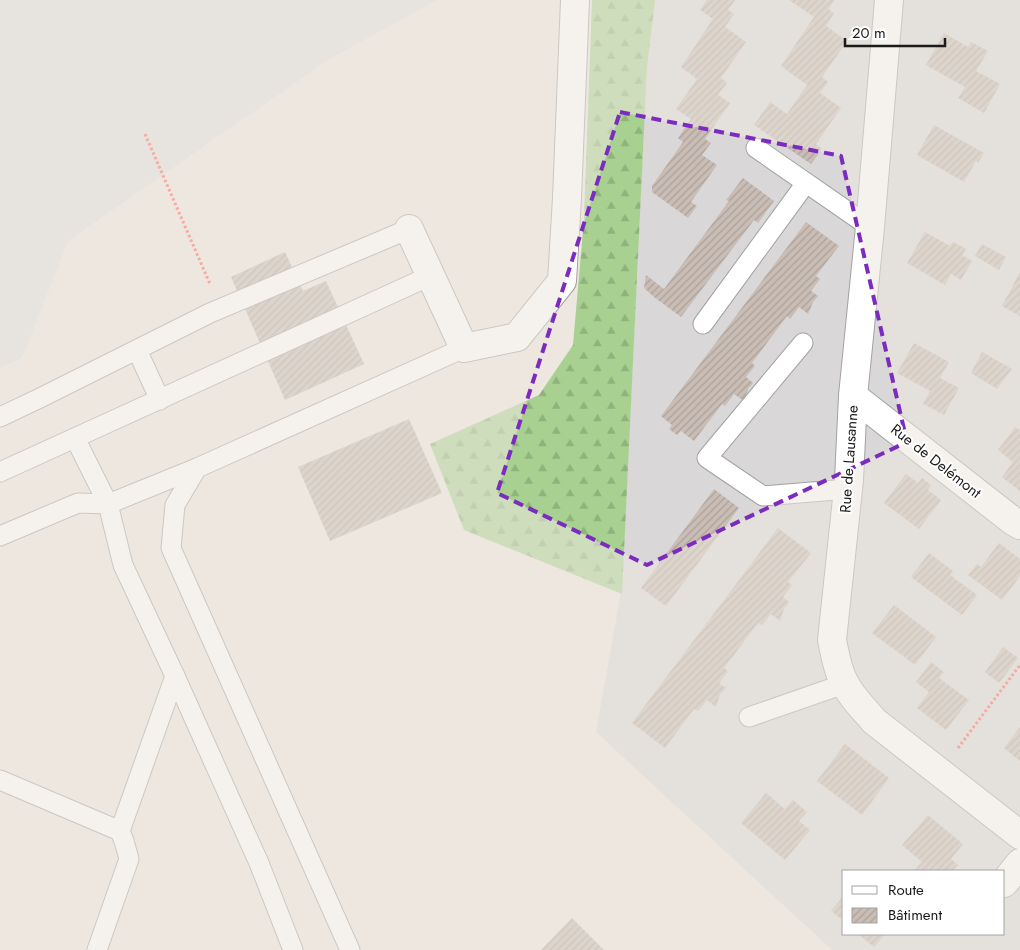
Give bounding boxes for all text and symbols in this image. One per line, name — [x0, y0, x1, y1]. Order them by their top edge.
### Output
scale bar — [845, 15, 945, 47]
text: 20 m — [852, 22, 886, 44]
street label: Rue de Lausanne — [834, 404, 864, 514]
street label: Rue de Delémont — [886, 419, 986, 504]
legend — [842, 870, 1005, 935]
text: Route — [888, 879, 924, 901]
text: Bâtiment — [888, 904, 942, 926]

